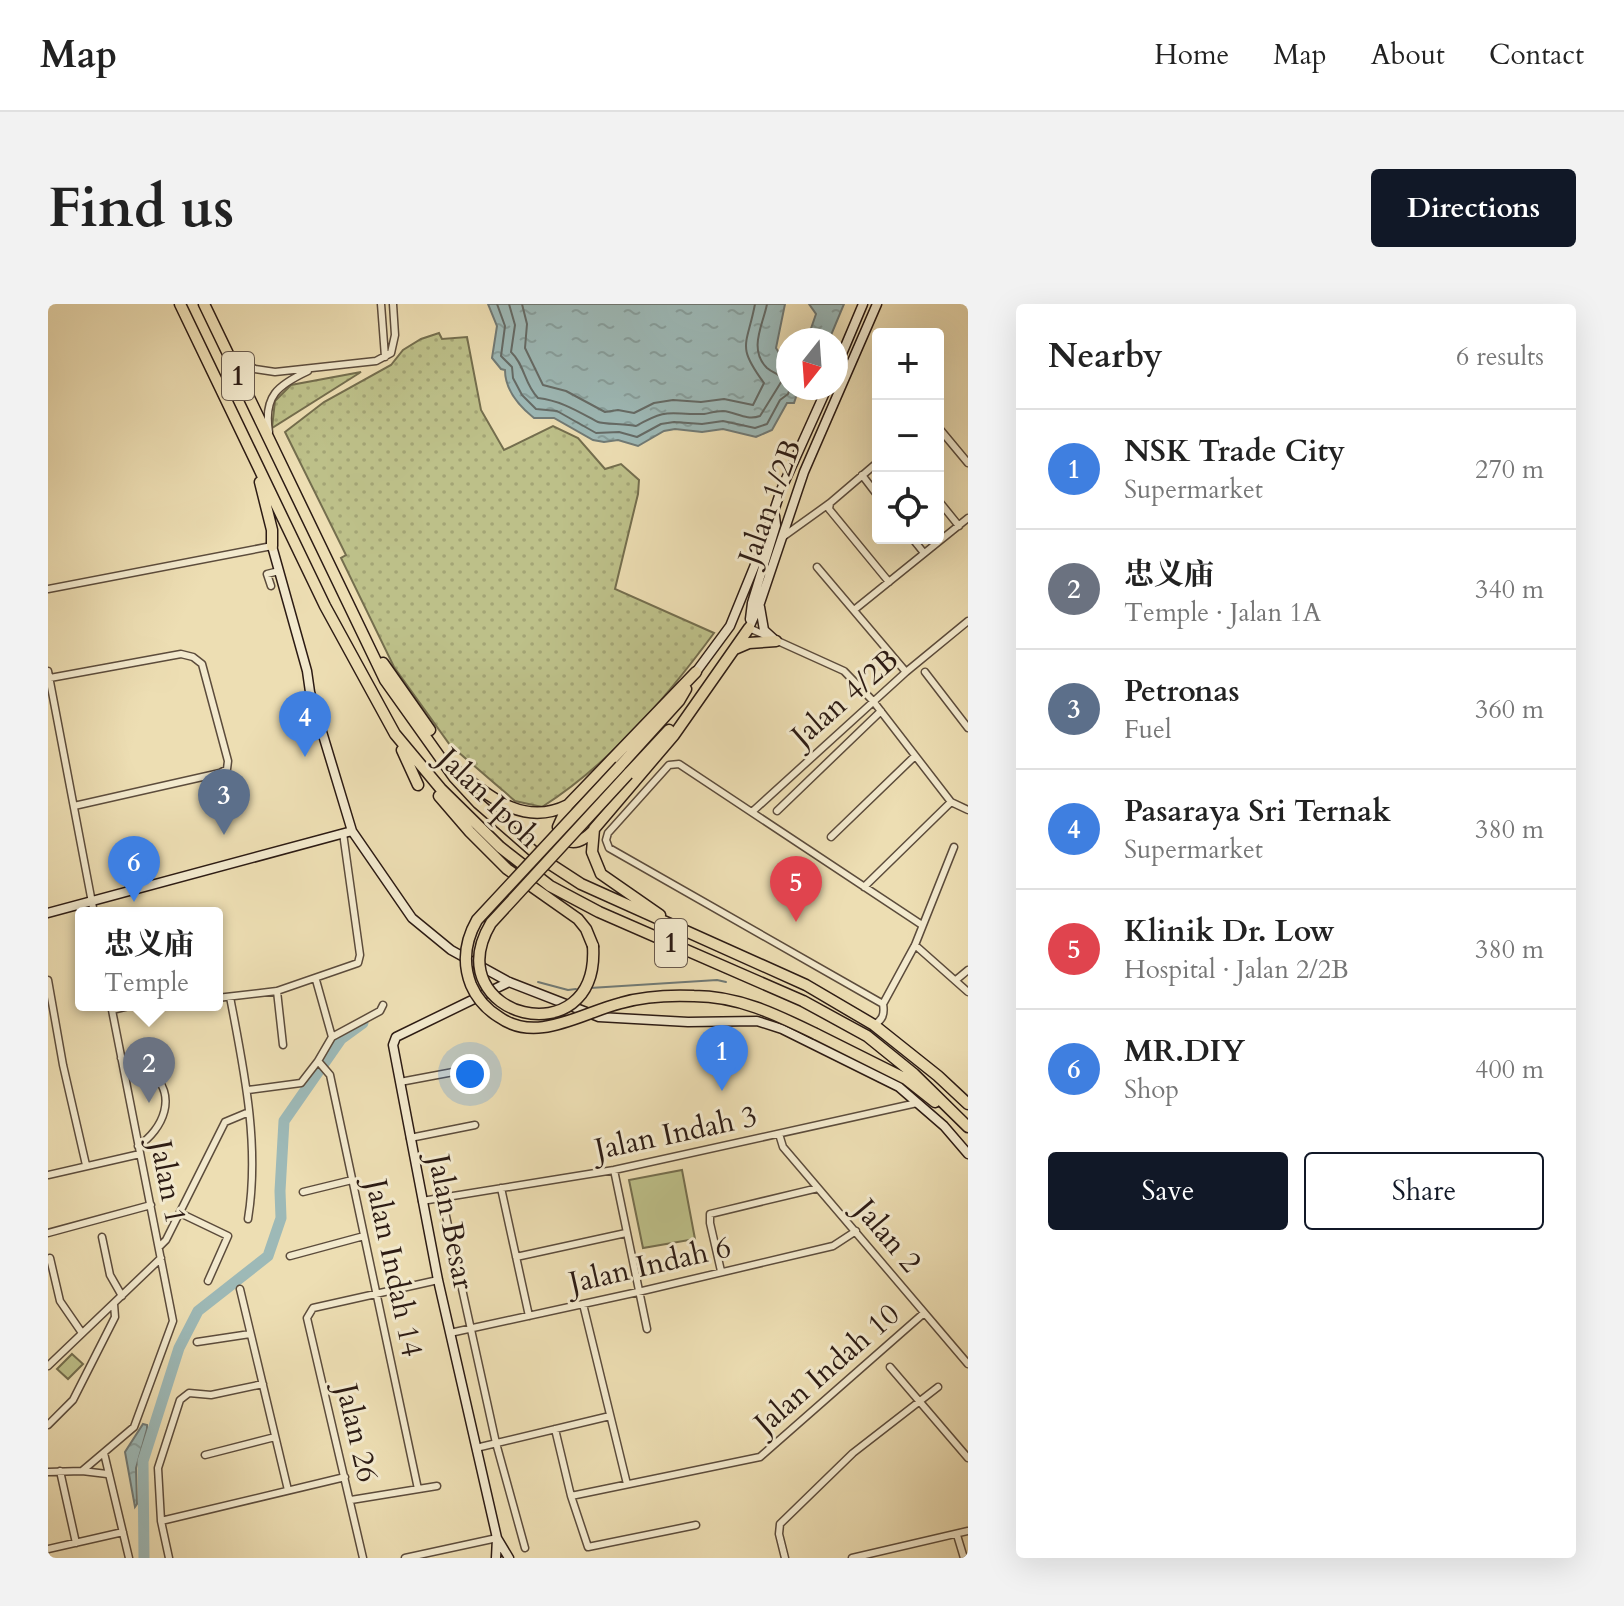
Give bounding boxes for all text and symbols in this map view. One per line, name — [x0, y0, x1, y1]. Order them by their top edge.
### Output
text: Map — [40, 29, 117, 81]
text: Home — [1154, 36, 1229, 74]
text: Map — [1273, 36, 1327, 74]
text: About — [1371, 36, 1445, 74]
text: Contact — [1489, 36, 1584, 74]
button: Directions — [1371, 169, 1576, 247]
text: Find us — [48, 171, 234, 246]
north arrow — [776, 328, 848, 400]
map controls — [872, 328, 944, 544]
button: + — [872, 328, 944, 400]
text: Nearby — [1048, 333, 1163, 379]
text: 6 results — [1456, 339, 1544, 374]
road number: 1 — [222, 352, 254, 400]
button: − — [872, 400, 944, 472]
text: NSK Trade City — [1124, 431, 1345, 472]
street label: Jalan 1/2B — [727, 434, 811, 574]
text: 1 — [1067, 452, 1081, 487]
text: 270 m — [1475, 452, 1544, 487]
button: locate — [872, 472, 944, 544]
text: Supermarket — [1124, 472, 1263, 507]
text: 忠义庙 — [1124, 554, 1214, 595]
text: 2 — [1067, 572, 1081, 607]
text: 340 m — [1475, 572, 1544, 607]
text: Temple · Jalan 1A — [1124, 595, 1321, 630]
street label: Jalan 4/2B — [780, 640, 907, 759]
text: Petronas — [1124, 671, 1240, 712]
pin: 4 — [279, 691, 331, 757]
text: 3 — [1067, 692, 1081, 727]
text: 360 m — [1475, 692, 1544, 727]
text: Fuel — [1124, 712, 1172, 747]
street label: Jalan Ipoh — [426, 736, 550, 857]
pin: 3 — [198, 769, 250, 835]
text: Pasaraya Sri Ternak — [1124, 791, 1391, 832]
text: 4 — [1067, 812, 1081, 847]
text: 380 m — [1475, 812, 1544, 847]
text: Supermarket — [1124, 832, 1263, 867]
pin: 6 — [108, 836, 160, 902]
pin: 5 — [770, 856, 822, 922]
popup — [75, 907, 223, 1011]
text: Klinik Dr. Low — [1124, 911, 1335, 952]
road number: 1 — [655, 919, 687, 967]
text: 忠义庙 — [104, 924, 194, 965]
text: 5 — [1067, 932, 1081, 967]
text: 380 m — [1475, 932, 1544, 967]
text: Hospital · Jalan 2/2B — [1124, 952, 1349, 987]
text: Temple — [104, 965, 189, 1000]
pin: 1 — [696, 1025, 748, 1091]
text: MR.DIY — [1124, 1031, 1245, 1072]
pin: 2 — [123, 1037, 175, 1103]
text: 6 — [1067, 1052, 1081, 1087]
text: 400 m — [1475, 1052, 1544, 1087]
your location — [450, 1054, 490, 1094]
text: Shop — [1124, 1072, 1179, 1107]
street label: Jalan Indah 3 — [587, 1096, 761, 1171]
street label: Jalan 1 — [139, 1133, 196, 1227]
street label: Jalan Besar — [417, 1147, 484, 1293]
button: Save — [1048, 1152, 1288, 1230]
button: Share — [1304, 1152, 1544, 1230]
street label: Jalan Indah 14 — [354, 1172, 433, 1360]
street label: Jalan 2 — [843, 1188, 931, 1281]
street label: Jalan Indah 6 — [561, 1226, 735, 1304]
street label: Jalan Indah 10 — [742, 1294, 908, 1446]
street label: Jalan 26 — [325, 1376, 388, 1486]

